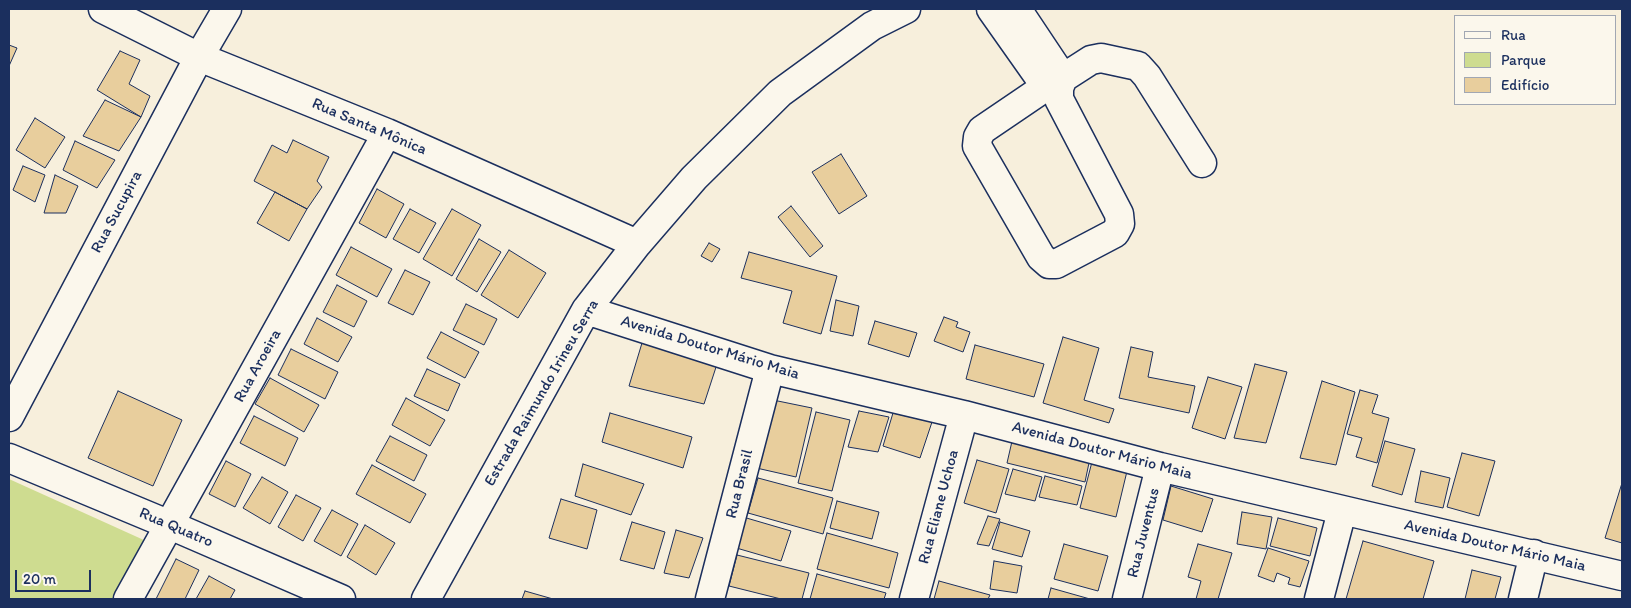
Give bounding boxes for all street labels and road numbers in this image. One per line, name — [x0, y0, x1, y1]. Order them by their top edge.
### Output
street label: Rua Santa Mônica — [309, 94, 429, 160]
street label: Rua Sucupira — [87, 167, 147, 257]
street label: Estrada Raimundo Irineu Serra — [481, 296, 603, 490]
street label: Avenida Doutor Mário Maia — [618, 312, 802, 384]
street label: Rua Aroeira — [230, 326, 286, 406]
street label: Avenida Doutor Mário Maia — [1010, 418, 1194, 484]
street label: Rua Brasil — [722, 447, 758, 521]
street label: Rua Eliane Uchoa — [915, 448, 963, 566]
street label: Rua Juventus — [1124, 486, 1164, 580]
street label: Rua Quatro — [136, 504, 216, 552]
street label: Avenida Doutor Mário Maia — [1402, 516, 1588, 576]

